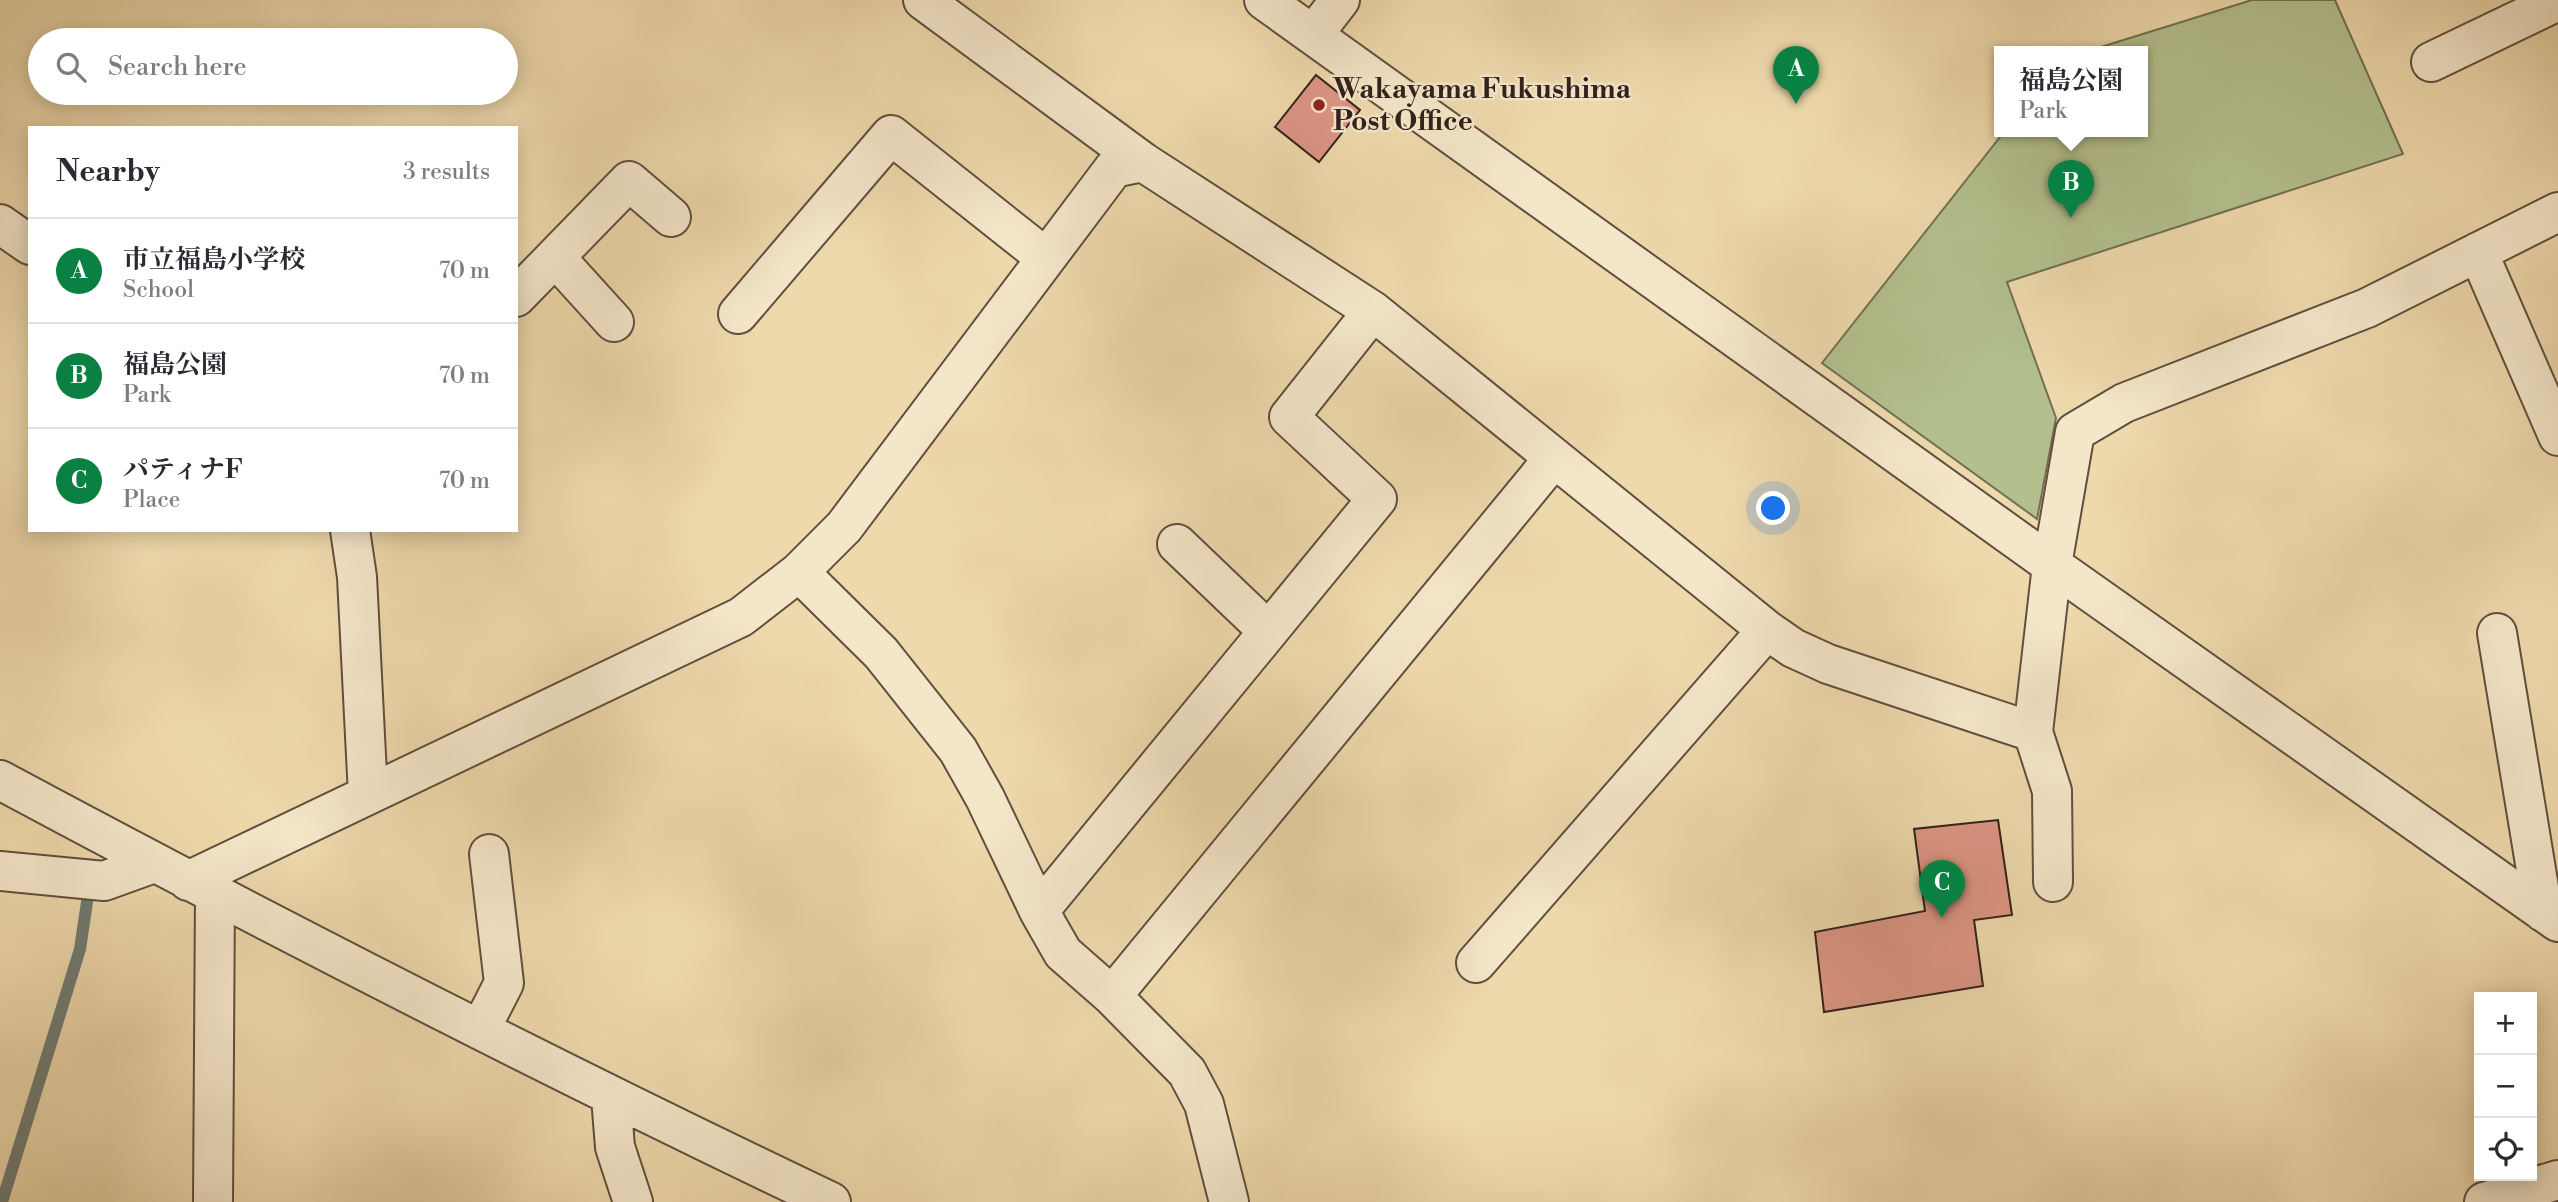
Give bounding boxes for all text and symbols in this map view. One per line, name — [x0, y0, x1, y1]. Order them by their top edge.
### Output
search box — [28, 28, 518, 105]
pin: A — [1773, 46, 1819, 104]
popup — [1994, 46, 2148, 137]
icon: search — [52, 48, 90, 86]
text: Search here — [108, 51, 247, 83]
text: 福島公園 — [2019, 65, 2123, 97]
place label: Wakayama Fukushima Post Office — [1332, 72, 1632, 139]
marker: Wakayama Fukushima Post Office — [1311, 97, 1327, 113]
text: Park — [2019, 97, 2067, 125]
text: Nearby — [56, 153, 160, 191]
text: 3 results — [403, 158, 490, 186]
pin: B — [2048, 160, 2094, 218]
text: 市立福島小学校 — [123, 244, 305, 276]
text: A — [71, 257, 87, 285]
text: 70 m — [439, 257, 490, 285]
text: School — [123, 276, 194, 304]
text: 福島公園 — [123, 349, 227, 381]
text: B — [70, 362, 88, 390]
text: 70 m — [439, 362, 490, 390]
text: Park — [123, 381, 171, 409]
text: パティナF — [123, 454, 243, 486]
text: C — [71, 467, 87, 495]
text: 70 m — [439, 467, 490, 495]
text: Place — [123, 486, 180, 514]
your location — [1756, 491, 1790, 525]
pin: C — [1919, 860, 1965, 918]
map controls — [2474, 992, 2537, 1181]
button: + — [2474, 992, 2537, 1055]
button: − — [2474, 1055, 2537, 1118]
button: locate — [2474, 1118, 2537, 1181]

